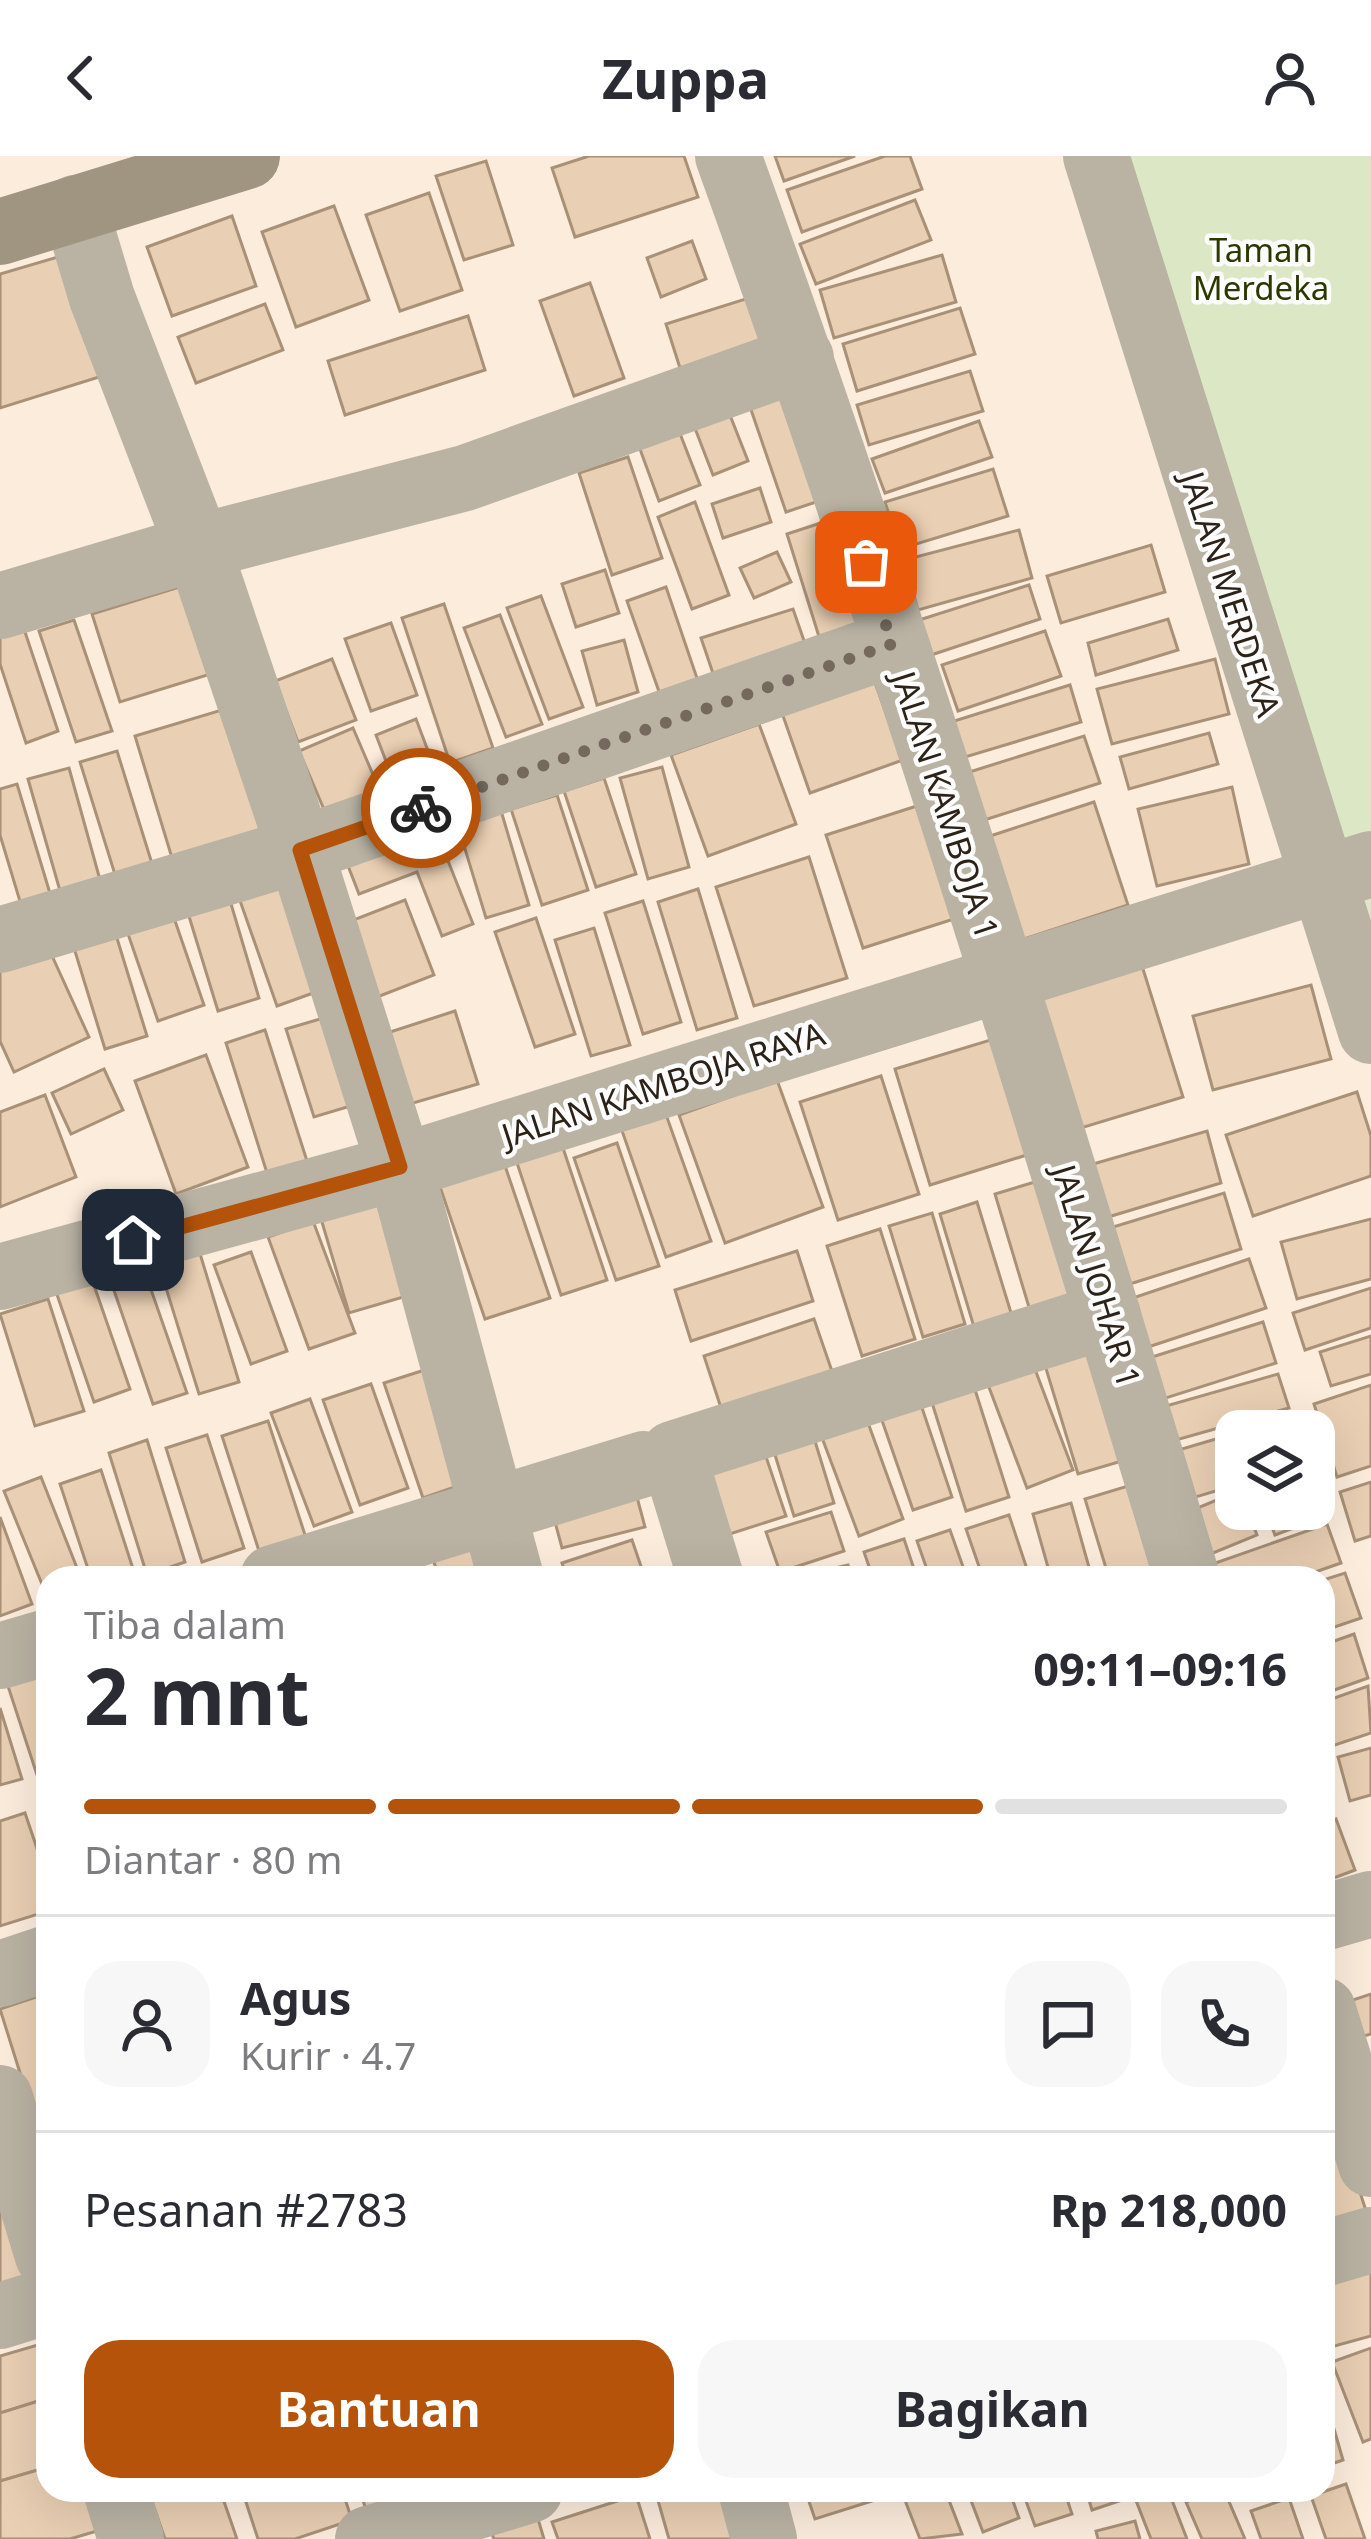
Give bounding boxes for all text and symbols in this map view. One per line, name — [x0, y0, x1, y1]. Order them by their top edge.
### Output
text: Zuppa — [602, 41, 769, 115]
icon: back — [48, 45, 114, 111]
icon: person — [1257, 45, 1323, 111]
park label: Taman Merdeka — [1193, 227, 1329, 310]
street label: JALAN MERDEKA — [1169, 463, 1292, 723]
pin — [815, 511, 917, 613]
icon: bag — [833, 529, 899, 595]
street label: JALAN KAMBOJA 1 — [881, 663, 1010, 944]
courier — [361, 748, 481, 868]
icon: bike — [388, 775, 454, 841]
street label: JALAN KAMBOJA RAYA — [493, 1010, 831, 1158]
street label: JALAN JOHAR 1 — [1041, 1156, 1152, 1393]
pin — [82, 1189, 184, 1291]
icon: home — [100, 1207, 166, 1273]
map controls — [1215, 1410, 1335, 1530]
button: layers — [1215, 1410, 1335, 1530]
text: Tiba dalam — [84, 1597, 286, 1650]
text: 09:11–09:16 — [1033, 1638, 1287, 1699]
text: 2 mnt — [84, 1642, 310, 1748]
text: Diantar · 80 m — [84, 1832, 343, 1885]
button: person — [84, 1961, 210, 2087]
button: chat — [1005, 1961, 1131, 2087]
button: phone — [1161, 1961, 1287, 2087]
text: Agus — [240, 1967, 351, 2028]
text: Kurir · 4.7 — [240, 2028, 416, 2081]
text: Pesanan #2783 — [84, 2179, 408, 2240]
text: Rp 218,000 — [1050, 2179, 1287, 2240]
button: Bantuan — [84, 2340, 674, 2478]
button: Bagikan — [698, 2340, 1287, 2478]

